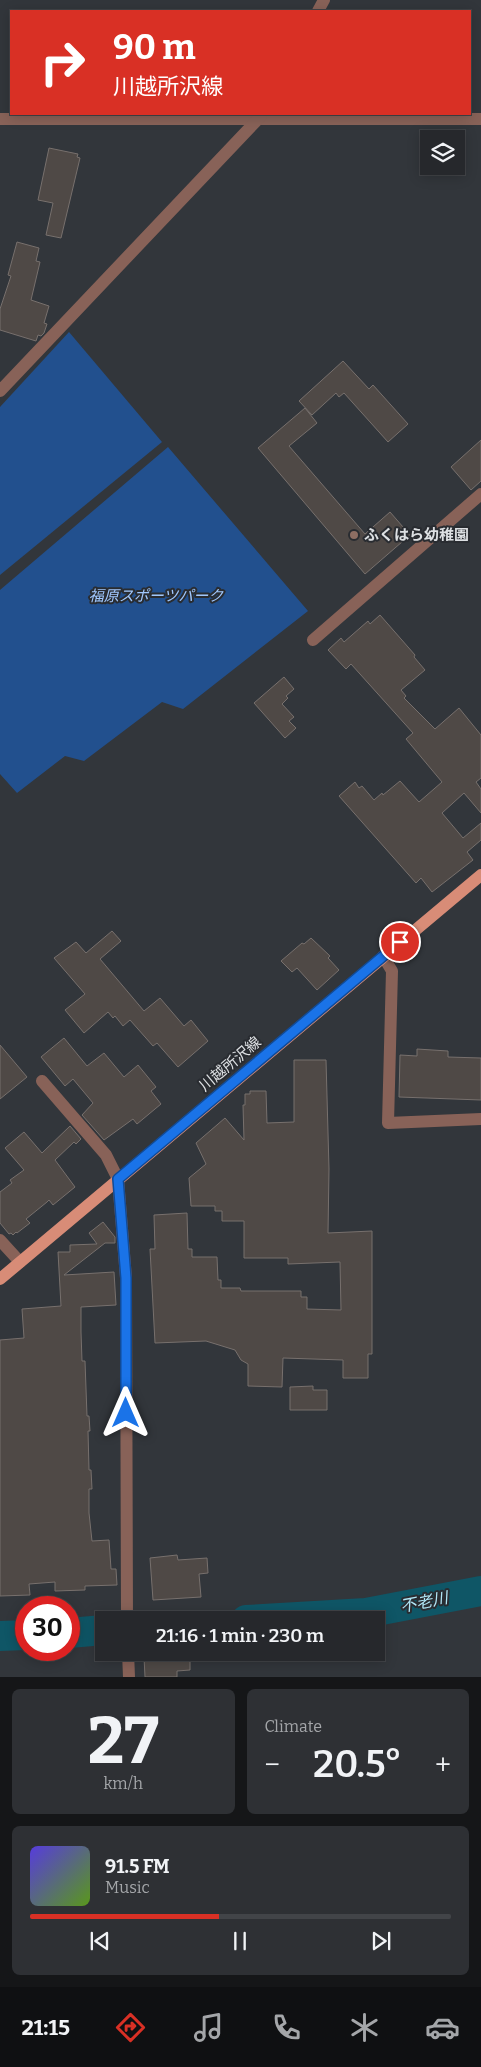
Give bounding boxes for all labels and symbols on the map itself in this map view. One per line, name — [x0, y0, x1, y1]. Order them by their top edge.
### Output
place label: ふくはら幼稚園 — [364, 526, 469, 544]
marker: ふくはら幼稚園 — [348, 529, 360, 541]
park label: 福原スポーツパーク — [89, 587, 224, 605]
pin — [379, 921, 421, 963]
street label: 川越所沢線 — [195, 1033, 265, 1095]
position arrow — [99, 1386, 151, 1438]
water label: 不老川 — [399, 1588, 451, 1616]
speed limit sign: 30 — [15, 1596, 80, 1661]

